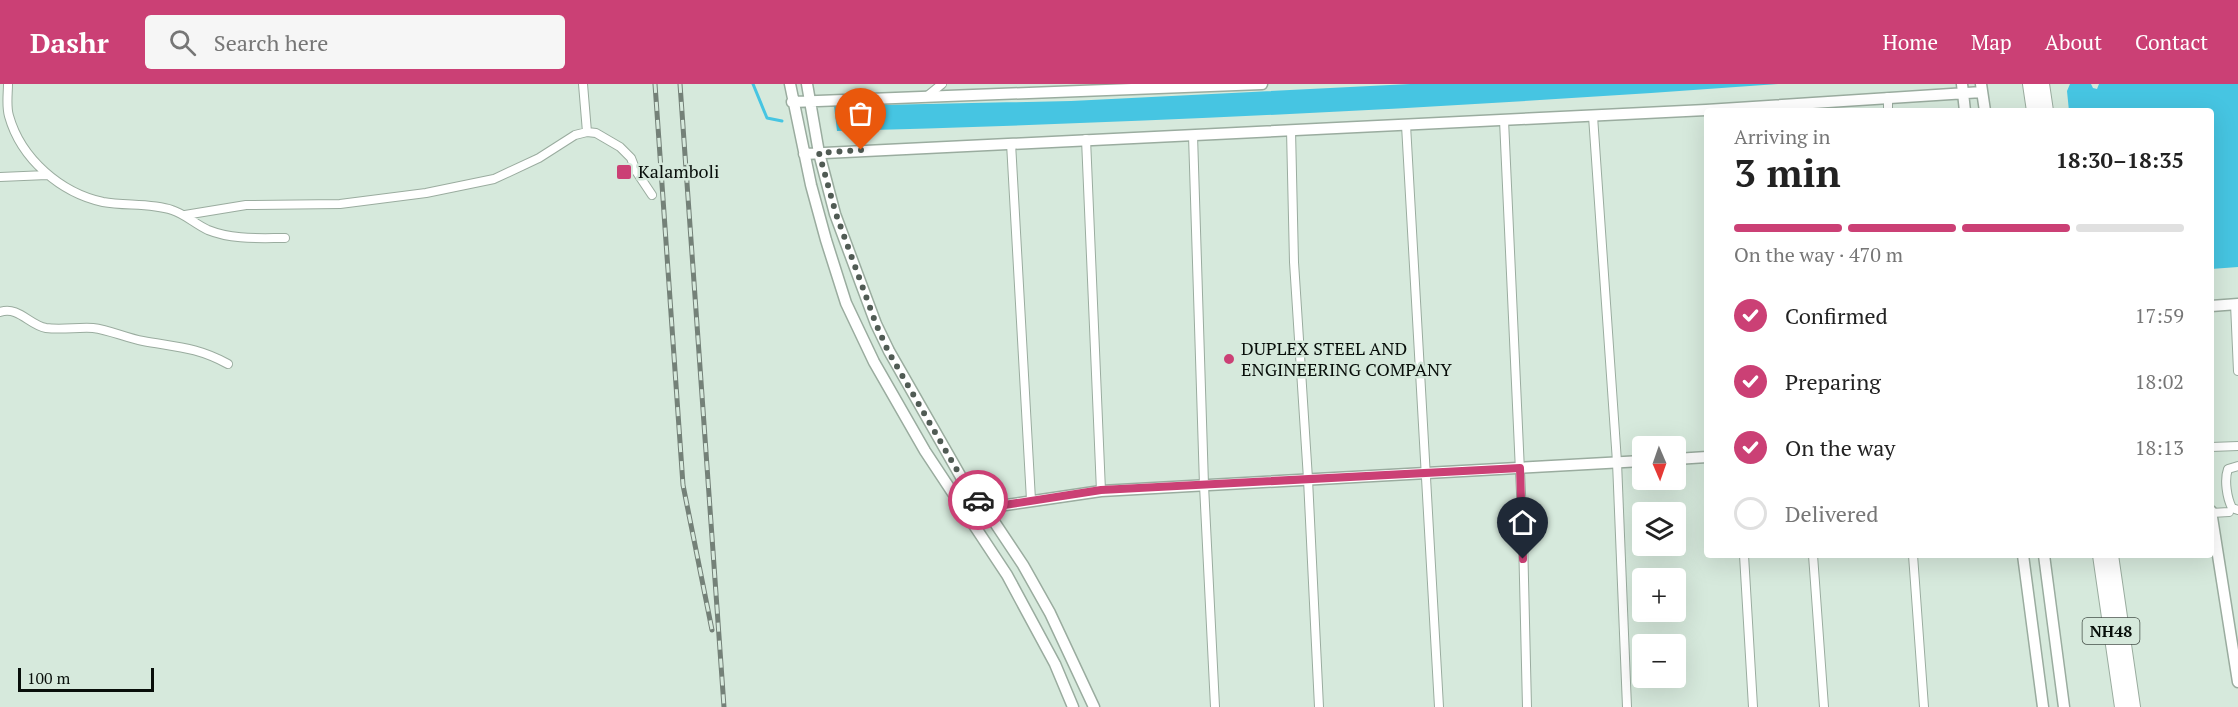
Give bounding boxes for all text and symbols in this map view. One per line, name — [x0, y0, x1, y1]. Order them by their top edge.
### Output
search box — [145, 15, 565, 69]
text: Dashr — [30, 24, 109, 61]
icon: search — [166, 26, 199, 59]
text: Search here — [214, 28, 328, 57]
text: Home — [1882, 28, 1938, 56]
text: Map — [1971, 28, 2012, 56]
text: About — [2045, 28, 2102, 56]
text: Contact — [2135, 28, 2208, 56]
pin — [835, 88, 886, 150]
icon: bag — [844, 97, 877, 130]
text: Arriving in — [1734, 123, 1830, 150]
text: 18:30–18:35 — [2056, 145, 2184, 174]
text: 3 min — [1734, 146, 1841, 198]
place label: Kalamboli — [638, 159, 719, 183]
marker: Kalamboli — [615, 163, 633, 181]
text: On the way · 470 m — [1734, 241, 1903, 268]
icon: check — [1734, 299, 1767, 332]
text: Confirmed — [1785, 301, 1888, 330]
text: 17:59 — [2135, 302, 2184, 329]
place label: DUPLEX STEEL AND ENGINEERING COMPANY — [1241, 336, 1452, 381]
marker: DUPLEX STEEL AND ENGINEERING COMPANY — [1222, 352, 1236, 366]
icon: check — [1734, 365, 1767, 398]
text: Preparing — [1785, 367, 1881, 396]
text: 18:02 — [2135, 368, 2184, 395]
icon: check — [1734, 431, 1767, 464]
text: On the way — [1785, 433, 1895, 462]
text: 18:13 — [2135, 434, 2184, 461]
north arrow — [1632, 436, 1686, 490]
map controls — [1632, 436, 1686, 688]
courier — [948, 470, 1008, 530]
icon: car — [962, 484, 995, 517]
pin — [1497, 497, 1548, 559]
text: Delivered — [1785, 499, 1878, 528]
button: layers — [1632, 502, 1686, 556]
icon: home — [1506, 506, 1539, 539]
button: + — [1632, 568, 1686, 622]
road number: NH48 — [2082, 618, 2140, 644]
button: − — [1632, 634, 1686, 688]
scale bar — [18, 665, 154, 692]
text: 100 m — [27, 667, 70, 689]

